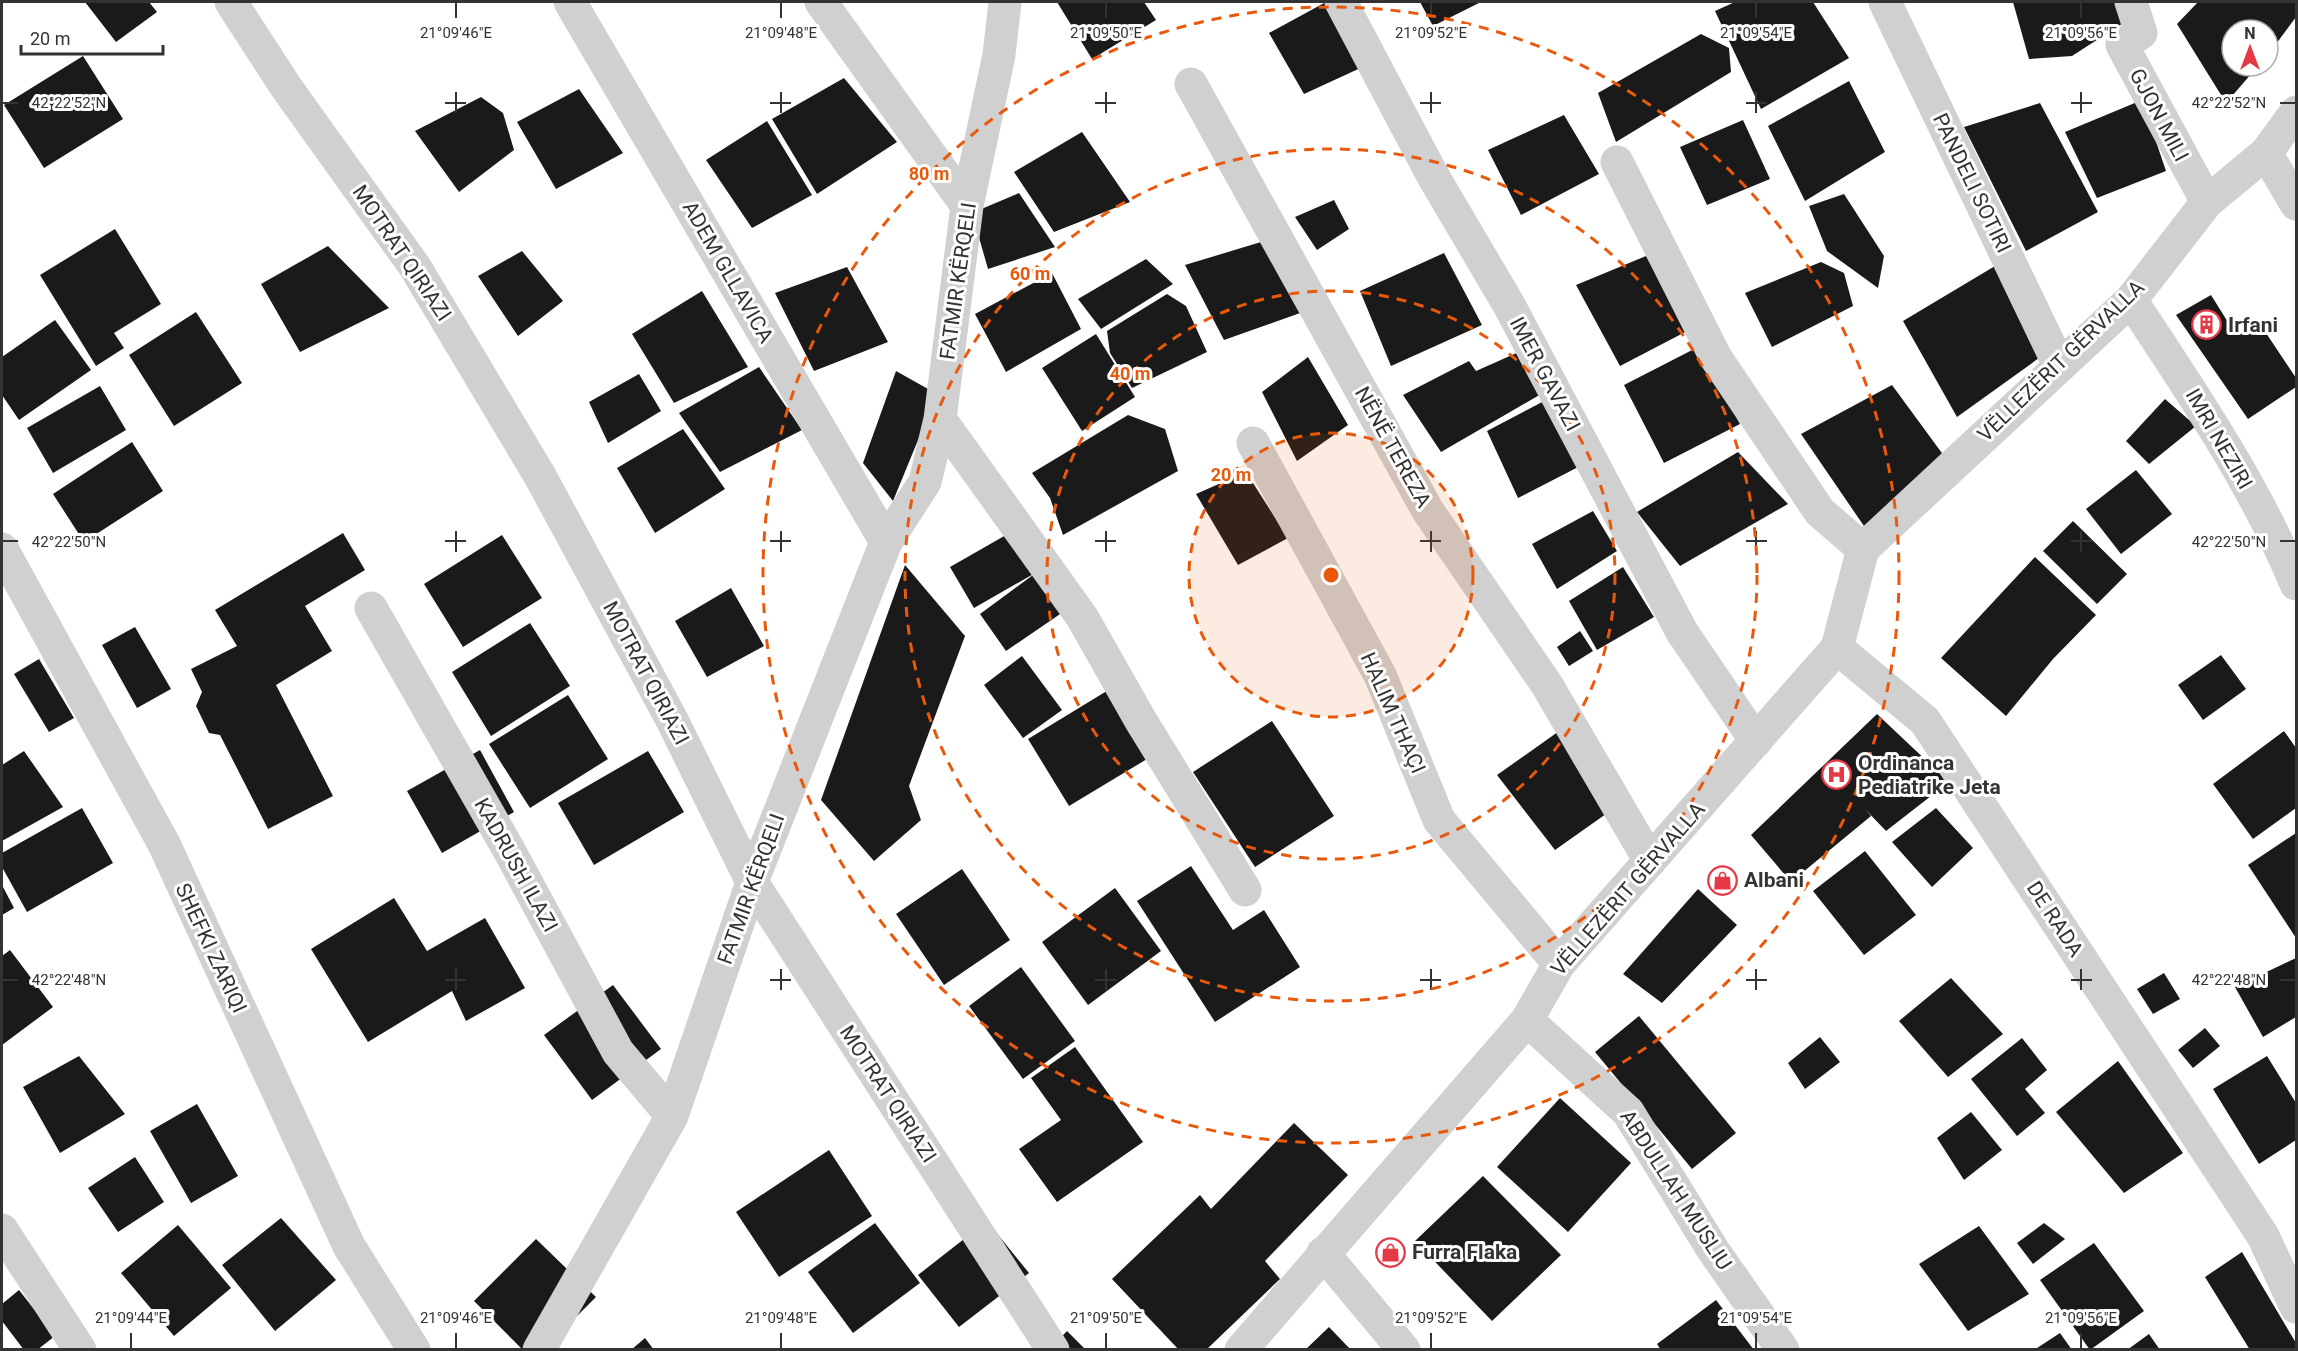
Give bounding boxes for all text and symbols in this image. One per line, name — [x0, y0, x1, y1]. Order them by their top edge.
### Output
scale bar — [21, 18, 164, 56]
north arrow — [2220, 18, 2280, 78]
text: 21°09'46"E — [420, 24, 493, 42]
text: 21°09'48"E — [745, 24, 818, 42]
text: 21°09'50"E — [1070, 24, 1143, 42]
text: 21°09'52"E — [1395, 24, 1468, 42]
text: 21°09'54"E — [1720, 24, 1793, 42]
text: 21°09'56"E — [2045, 24, 2118, 42]
text: N — [2244, 24, 2256, 43]
text: 20 m — [30, 28, 70, 49]
street label: GJON MILI — [2125, 65, 2193, 165]
text: 42°22'52"N — [32, 94, 106, 112]
text: 42°22'52"N — [2192, 94, 2266, 112]
street label: PANDELI SOTIRI — [1928, 109, 2016, 257]
text: 80 m — [909, 163, 949, 184]
street label: MOTRAT QIRIAZI — [348, 181, 456, 325]
street label: ADEM GLLAVICA — [678, 197, 778, 347]
street label: FATMIR KËRQELI — [935, 201, 981, 361]
text: 60 m — [1010, 263, 1050, 284]
street label: VËLLEZËRIT GËRVALLA — [1973, 275, 2149, 447]
building icon: Irfani — [2191, 309, 2223, 341]
street label: IMER GAVAZI — [1505, 313, 1585, 435]
place label: Irfani — [2228, 313, 2278, 337]
text: 40 m — [1110, 363, 1150, 384]
street label: NËNË TEREZA — [1350, 382, 1436, 512]
street label: IMRI NEZIRI — [2181, 385, 2257, 493]
text: 20 m — [1211, 464, 1251, 485]
text: 42°22'50"N — [32, 533, 106, 551]
text: 42°22'50"N — [2192, 533, 2266, 551]
centre of rings — [1321, 565, 1341, 585]
street label: MOTRAT QIRIAZI — [598, 597, 694, 749]
street label: HALIM THAÇI — [1356, 649, 1430, 777]
place label: Ordinanca Pediatrike Jeta — [1858, 751, 2001, 799]
hospital icon: Ordinanca Pediatrike Jeta — [1821, 759, 1853, 791]
street label: KADRUSH ILAZI — [469, 794, 563, 936]
street label: VËLLEZËRIT GËRVALLA — [1546, 797, 1710, 981]
street label: FATMIR KËRQELI — [713, 810, 789, 968]
shop icon: Albani — [1707, 864, 1739, 896]
place label: Albani — [1744, 868, 1804, 892]
street label: DE RADA — [2022, 877, 2088, 961]
street label: SHEFKI ZARIQI — [170, 879, 252, 1017]
text: 42°22'48"N — [32, 971, 106, 989]
text: 42°22'48"N — [2192, 971, 2266, 989]
street label: MOTRAT QIRIAZI — [835, 1021, 941, 1167]
street label: ABDULLAH MUSLIU — [1615, 1105, 1737, 1275]
shop icon: Furra Flaka — [1375, 1236, 1407, 1268]
place label: Furra Flaka — [1412, 1240, 1517, 1264]
text: 21°09'44"E — [95, 1309, 168, 1327]
text: 21°09'46"E — [420, 1309, 493, 1327]
text: 21°09'48"E — [745, 1309, 818, 1327]
text: 21°09'50"E — [1070, 1309, 1143, 1327]
text: 21°09'52"E — [1395, 1309, 1468, 1327]
text: 21°09'54"E — [1720, 1309, 1793, 1327]
text: 21°09'56"E — [2045, 1309, 2118, 1327]

